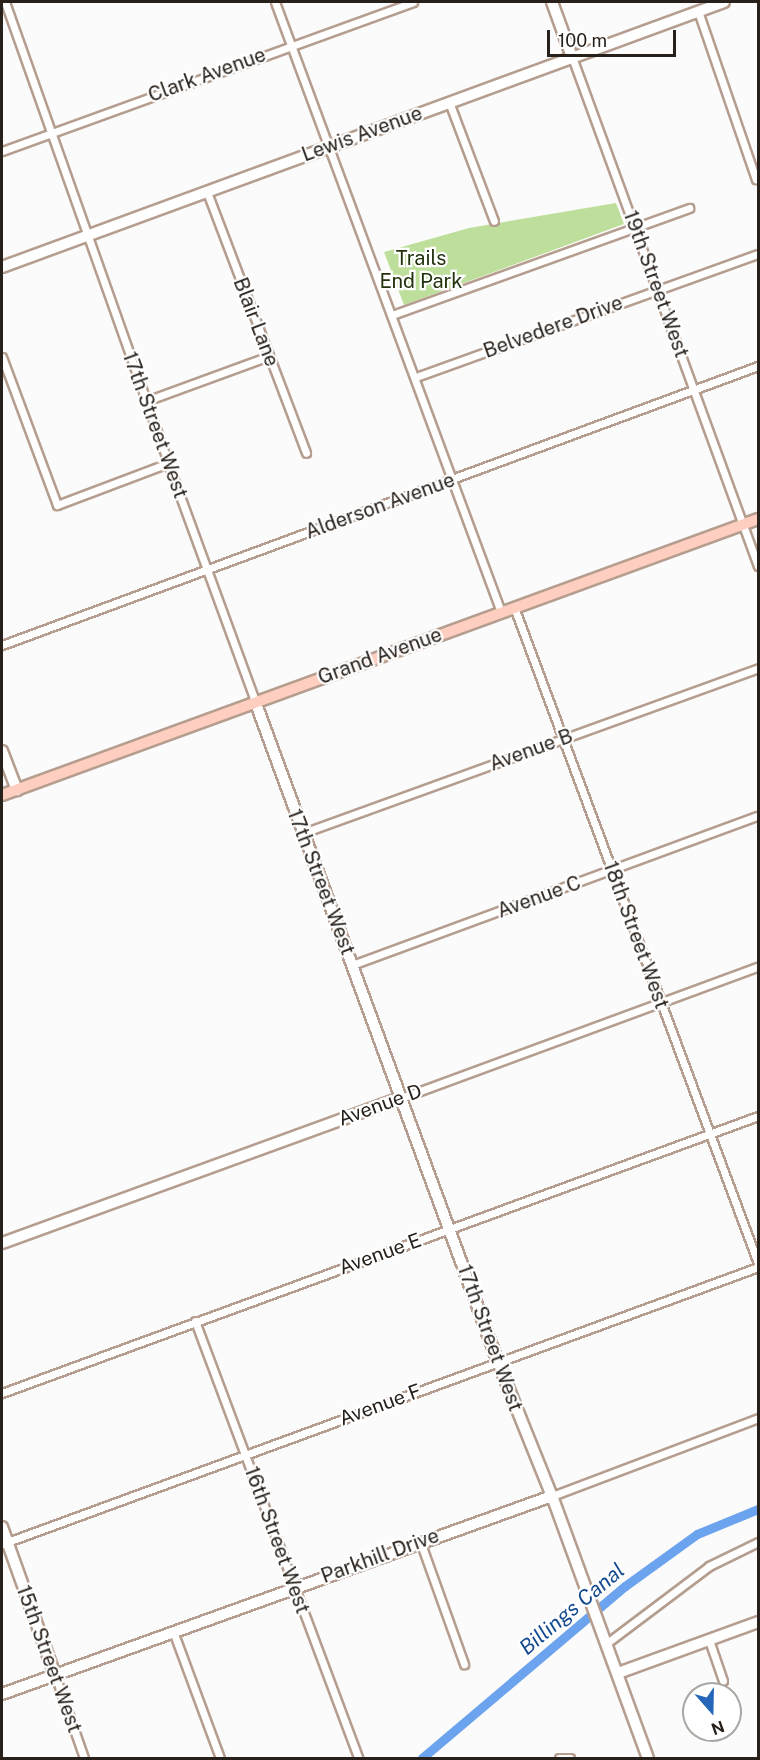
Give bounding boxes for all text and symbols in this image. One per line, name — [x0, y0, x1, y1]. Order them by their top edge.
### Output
scale bar — [550, 18, 679, 56]
text: 100 m — [558, 30, 607, 51]
street label: Clark Avenue — [145, 43, 269, 107]
street label: Lewis Avenue — [298, 101, 426, 167]
street label: 19th Street West — [618, 207, 694, 361]
park label: Trails End Park — [379, 247, 463, 294]
street label: Blair Lane — [228, 274, 284, 370]
street label: Belvedere Drive — [480, 291, 626, 363]
street label: 17th Street West — [117, 348, 193, 502]
street label: Alderson Avenue — [302, 468, 458, 544]
street label: Grand Avenue — [315, 622, 445, 690]
street label: Avenue B — [486, 724, 576, 776]
street label: 17th Street West — [282, 805, 360, 959]
street label: 18th Street West — [598, 858, 674, 1012]
street label: Avenue C — [494, 871, 584, 923]
street label: Avenue D — [335, 1079, 425, 1131]
street label: Avenue E — [336, 1228, 424, 1280]
street label: 17th Street West — [452, 1261, 528, 1415]
street label: Avenue F — [336, 1379, 424, 1431]
street label: 16th Street West — [239, 1463, 315, 1617]
street label: Parkhill Drive — [318, 1524, 442, 1588]
water label: Billings Canal — [514, 1558, 630, 1660]
street label: 15th Street West — [11, 1582, 87, 1736]
north arrow — [682, 1682, 742, 1742]
text: N — [709, 1716, 727, 1739]

